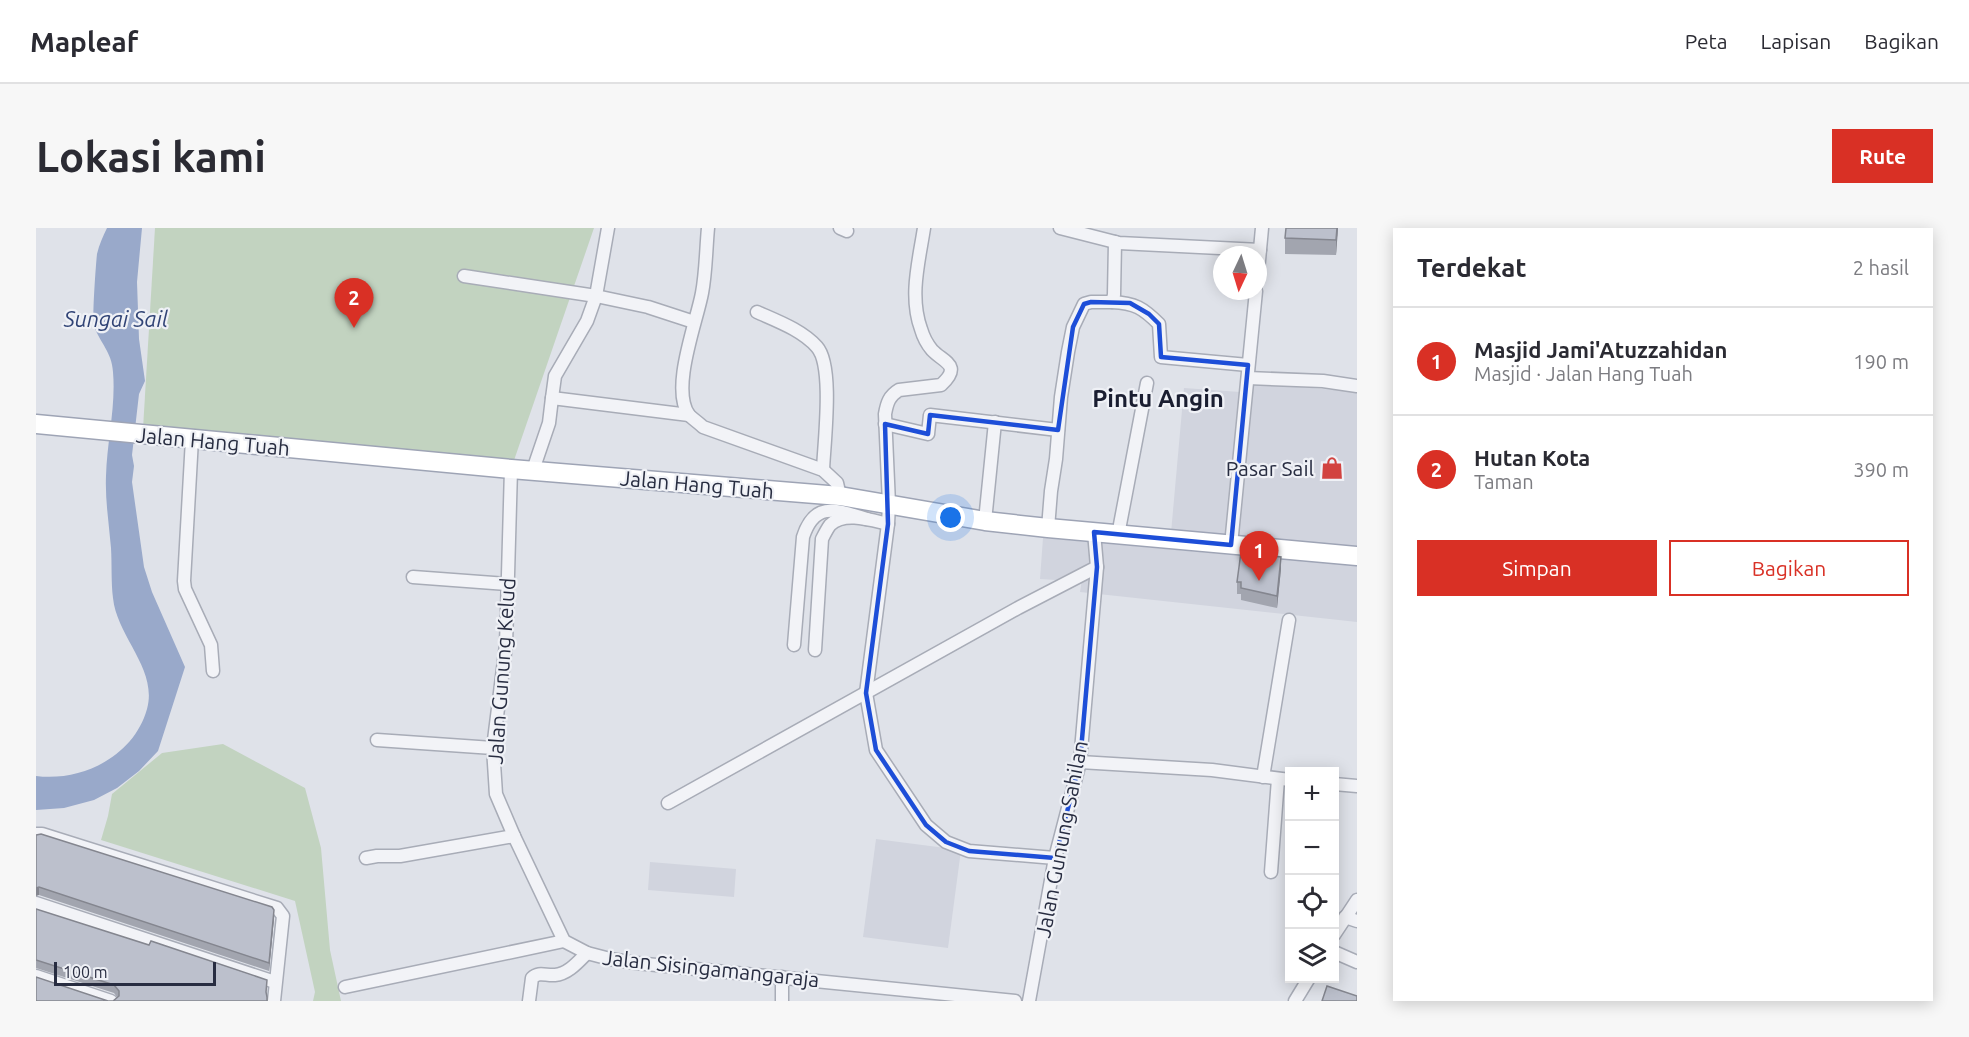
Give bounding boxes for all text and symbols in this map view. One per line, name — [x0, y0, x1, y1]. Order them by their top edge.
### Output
text: Mapleaf — [30, 26, 138, 57]
text: Peta — [1685, 29, 1728, 53]
text: Lapisan — [1761, 29, 1831, 53]
text: Bagikan — [1864, 29, 1939, 53]
button: Rute — [1832, 129, 1933, 183]
text: Lokasi kami — [36, 133, 266, 180]
north arrow — [1213, 246, 1267, 300]
text: Terdekat — [1417, 253, 1527, 282]
text: 2 hasil — [1853, 256, 1909, 279]
pin: 2 — [334, 279, 374, 328]
water label: Sungai Sail — [63, 306, 168, 331]
text: Masjid Jami'Atuzzahidan — [1474, 337, 1727, 362]
text: 1 — [1431, 350, 1442, 373]
text: 190 m — [1853, 350, 1909, 373]
text: Masjid · Jalan Hang Tuah — [1474, 362, 1693, 385]
district label: Pintu Angin — [1092, 385, 1224, 412]
street label: Jalan Hang Tuah — [135, 422, 291, 460]
text: Hutan Kota — [1474, 445, 1590, 470]
shop icon: Pasar Sail — [1319, 455, 1345, 481]
place label: Pasar Sail — [1226, 456, 1314, 480]
text: 2 — [1431, 458, 1442, 481]
text: 390 m — [1853, 458, 1909, 481]
street label: Jalan Hang Tuah — [619, 465, 775, 503]
text: Taman — [1474, 470, 1534, 493]
your location — [936, 503, 965, 532]
pin: 1 — [1240, 532, 1278, 581]
button: Simpan — [1417, 540, 1657, 596]
button: Bagikan — [1669, 540, 1909, 596]
street label: Jalan Gunung Kelud — [483, 577, 519, 765]
street label: Jalan Gunung Sahilan — [1030, 738, 1092, 940]
map controls — [1285, 767, 1339, 983]
button: + — [1285, 767, 1339, 821]
button: − — [1285, 821, 1339, 875]
button: locate — [1285, 875, 1339, 929]
button: layers — [1285, 929, 1339, 983]
street label: Jalan Sisingamangaraja — [601, 945, 821, 991]
scale bar — [54, 959, 216, 986]
text: 100 m — [63, 963, 108, 981]

